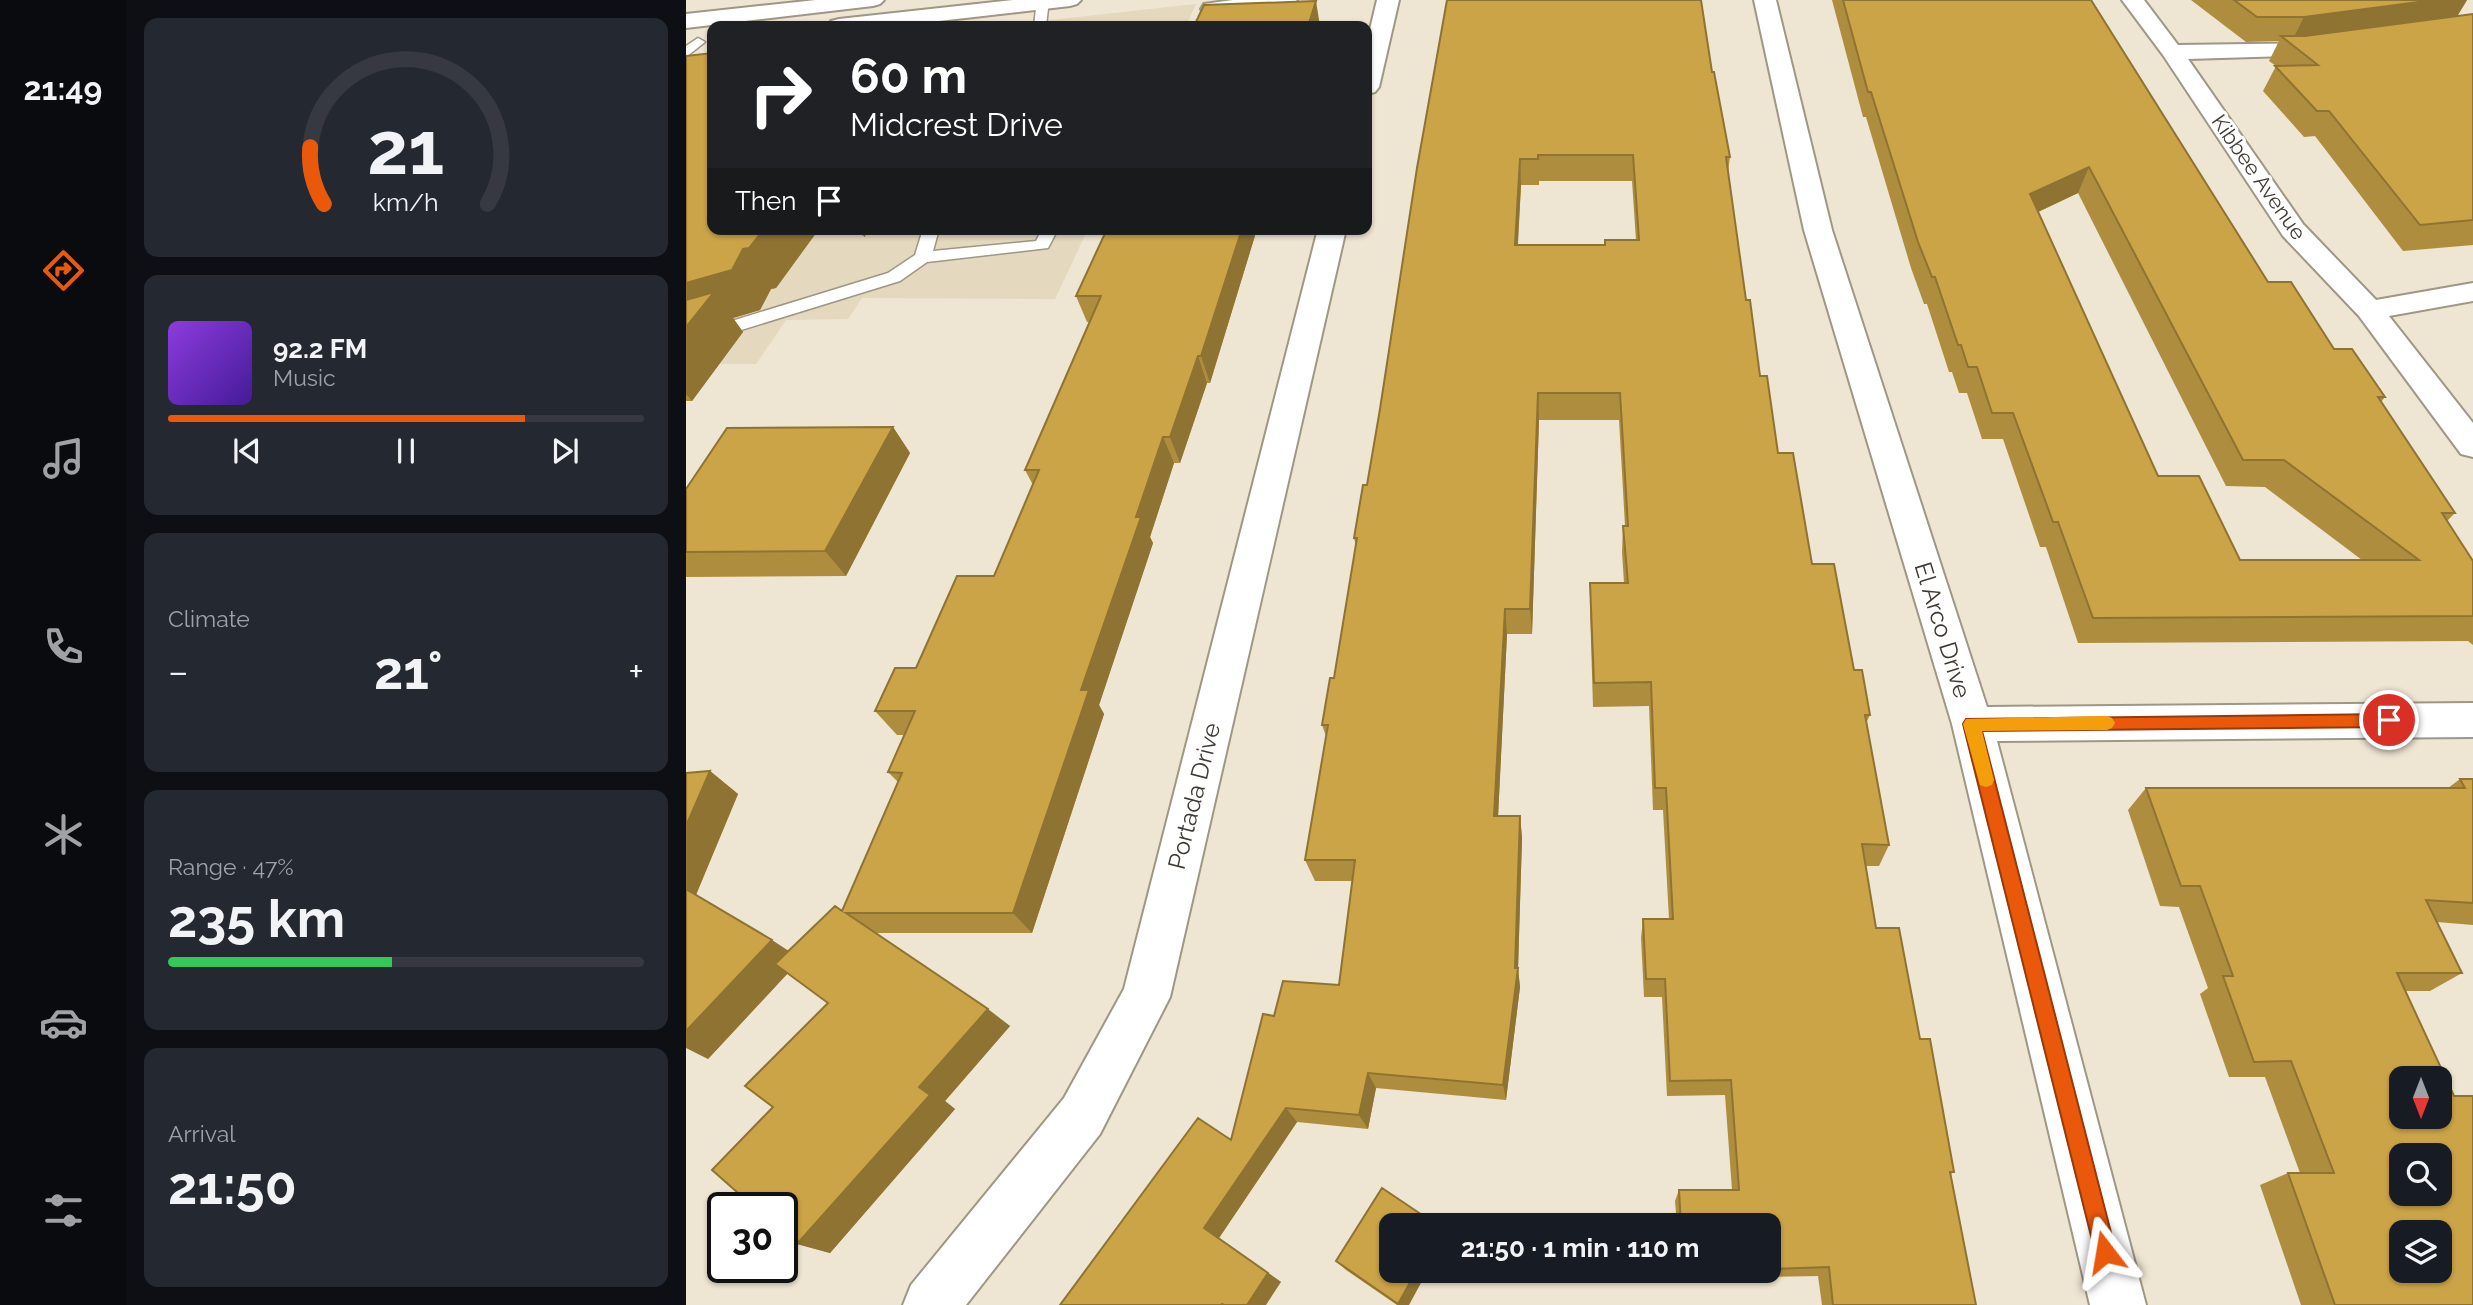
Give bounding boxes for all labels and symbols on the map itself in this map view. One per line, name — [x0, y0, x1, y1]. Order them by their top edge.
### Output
street label: Kibbee Avenue — [2207, 110, 2311, 244]
street label: El Arco Drive — [1909, 558, 1977, 702]
pin — [2359, 690, 2419, 750]
street label: Portada Drive — [1162, 720, 1226, 872]
north arrow — [2389, 1066, 2452, 1129]
speed limit sign: 30 — [707, 1192, 798, 1283]
position arrow — [2068, 1215, 2142, 1289]

